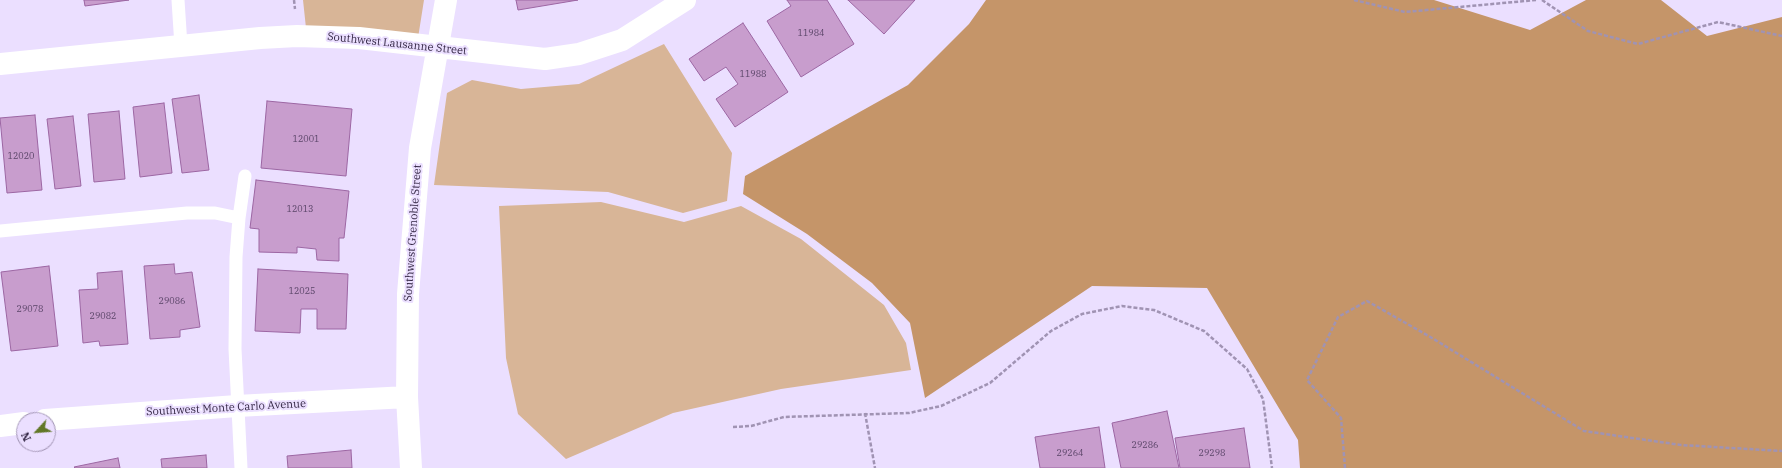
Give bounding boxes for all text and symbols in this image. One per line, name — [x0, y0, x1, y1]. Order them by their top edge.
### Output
house number: 11984 — [798, 28, 824, 38]
street label: Southwest Lausanne Street — [327, 30, 467, 58]
house number: 11988 — [740, 69, 766, 79]
house number: 12001 — [293, 134, 319, 144]
house number: 12020 — [8, 151, 34, 161]
street label: Southwest Grenoble Street — [402, 164, 424, 302]
house number: 12013 — [287, 204, 313, 214]
house number: 12025 — [289, 286, 315, 296]
house number: 29086 — [159, 296, 185, 306]
house number: 29078 — [17, 304, 43, 314]
house number: 29082 — [90, 311, 116, 321]
street label: Southwest Monte Carlo Avenue — [146, 397, 306, 419]
north arrow — [16, 412, 56, 452]
text: N — [18, 430, 34, 444]
house number: 29286 — [1132, 440, 1158, 450]
house number: 29264 — [1057, 448, 1083, 458]
house number: 29298 — [1199, 448, 1225, 458]

